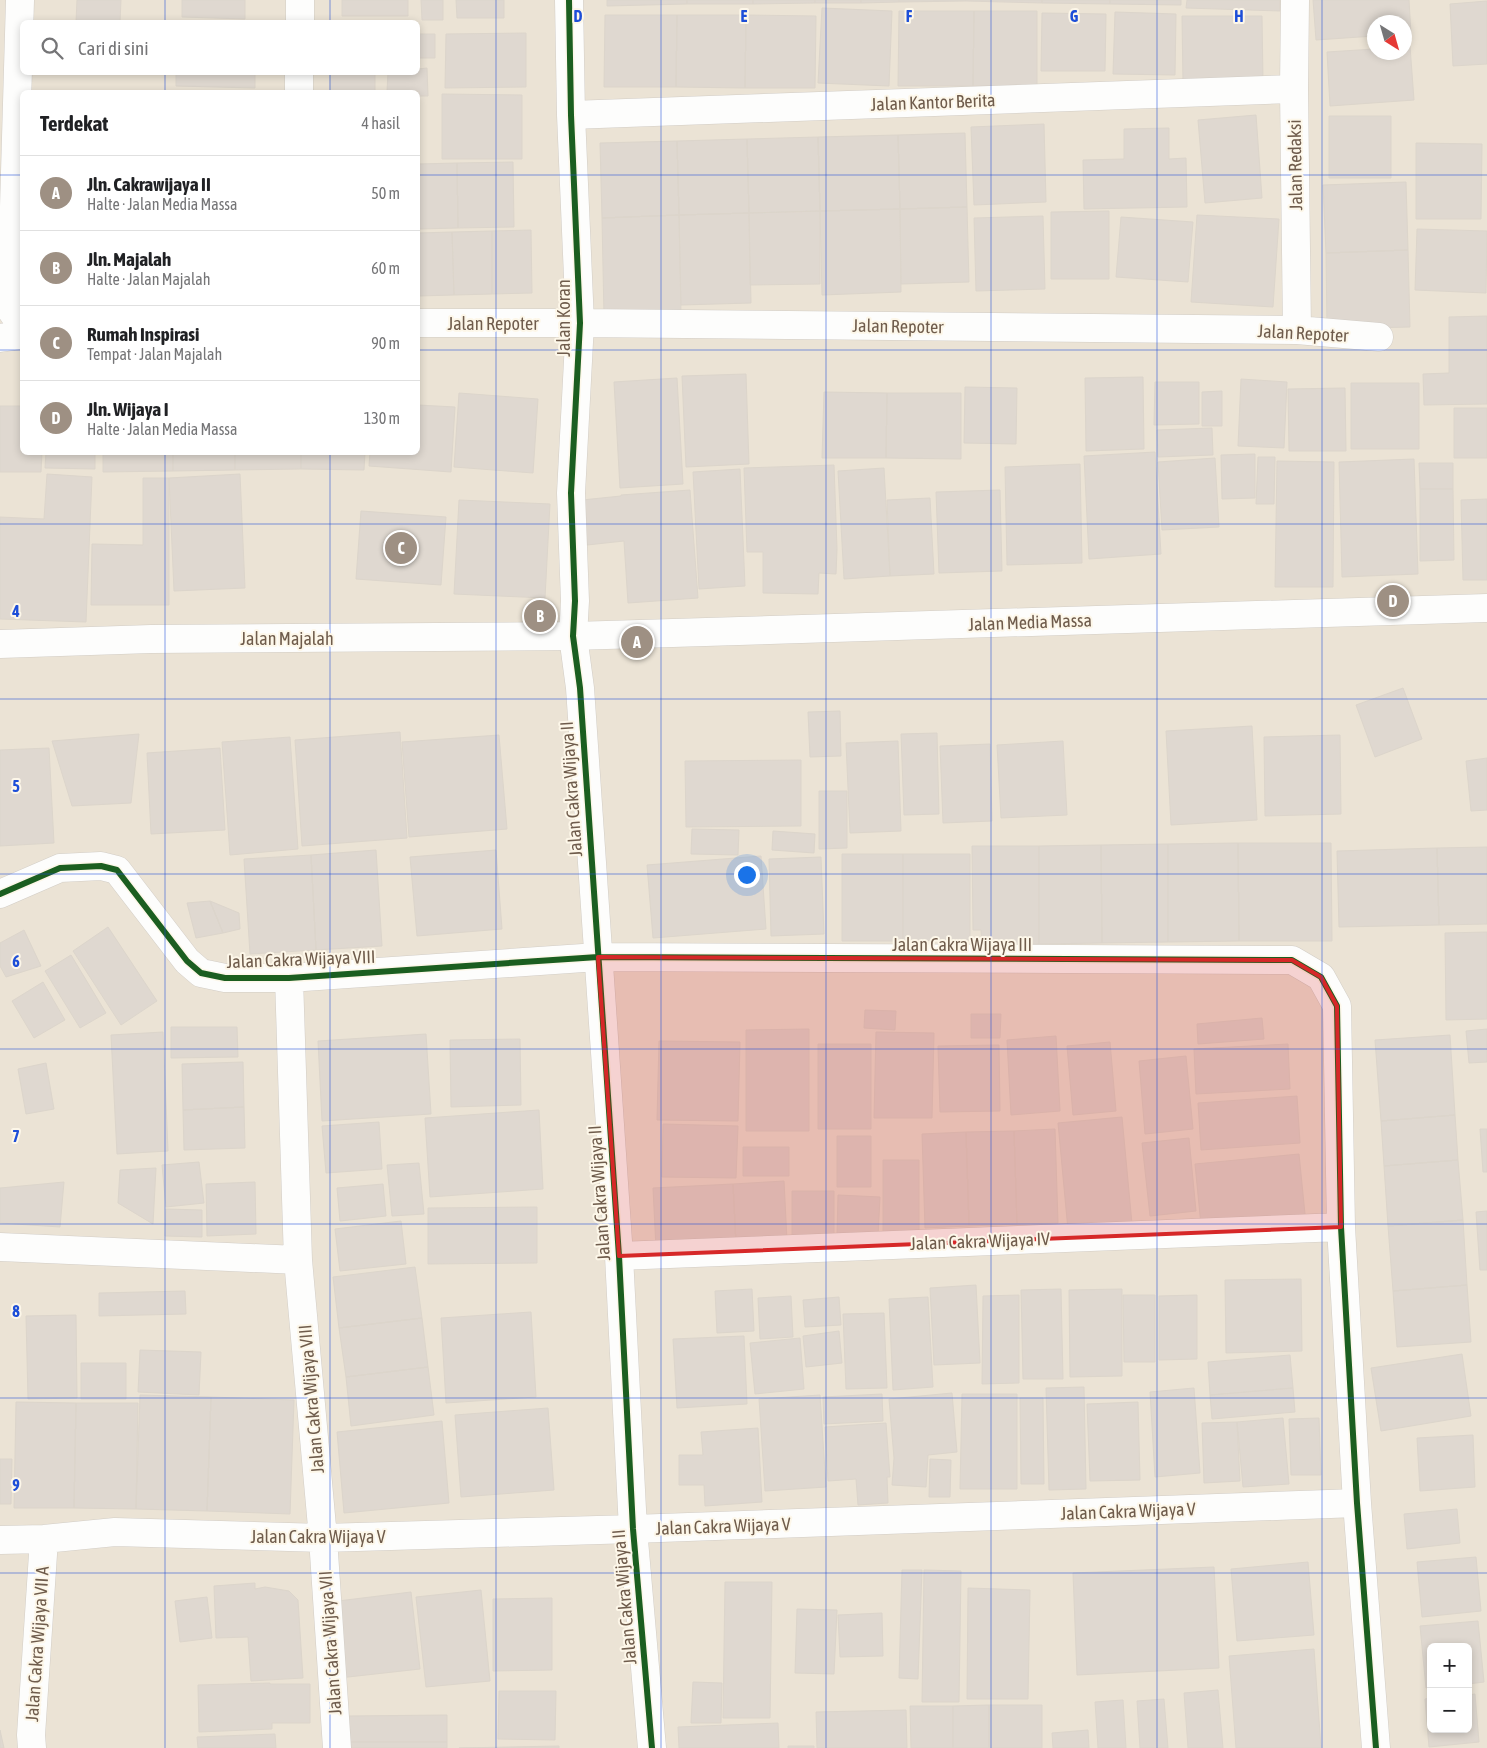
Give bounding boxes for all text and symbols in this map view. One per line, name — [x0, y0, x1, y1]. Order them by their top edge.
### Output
text: D — [574, 7, 583, 25]
text: E — [741, 7, 748, 25]
text: F — [906, 7, 913, 25]
text: G — [1070, 7, 1079, 25]
text: H — [1234, 7, 1244, 25]
north arrow — [1367, 15, 1412, 60]
search box — [20, 20, 420, 75]
icon: search — [38, 34, 66, 62]
text: Cari di sini — [78, 37, 149, 59]
street label: Jalan Kantor Berita — [870, 89, 996, 115]
text: Terdekat — [40, 111, 108, 135]
text: 4 hasil — [362, 114, 400, 132]
street label: Jalan Redaksi — [1284, 119, 1306, 211]
text: Jln. Cakrawijaya II — [87, 173, 211, 195]
text: A — [52, 184, 60, 202]
text: 50 m — [371, 184, 400, 202]
text: Halte · Jalan Media Massa — [87, 195, 237, 213]
text: Jln. Majalah — [87, 248, 171, 270]
text: B — [52, 259, 60, 277]
text: 60 m — [371, 259, 400, 277]
text: Halte · Jalan Majalah — [87, 270, 210, 288]
street label: Jalan Koran — [553, 279, 574, 357]
street label: Jalan Repoter — [447, 313, 539, 334]
street label: Jalan Repoter — [852, 315, 944, 337]
street label: Jalan Repoter — [1257, 320, 1350, 346]
text: Rumah Inspirasi — [87, 323, 199, 345]
text: C — [52, 334, 60, 352]
text: 90 m — [371, 334, 400, 352]
text: Tempat · Jalan Majalah — [87, 345, 222, 363]
text: Jln. Wijaya I — [87, 398, 169, 420]
text: D — [52, 409, 60, 427]
text: 130 m — [364, 409, 400, 427]
text: Halte · Jalan Media Massa — [87, 420, 237, 438]
pin: C — [385, 529, 417, 567]
pin: D — [1377, 582, 1409, 620]
pin: B — [524, 597, 556, 635]
text: 4 — [11, 602, 20, 620]
street label: Jalan Media Massa — [968, 609, 1092, 635]
pin: A — [621, 623, 653, 661]
street label: Jalan Majalah — [240, 628, 334, 649]
street label: Jalan Cakra Wijaya II — [556, 721, 586, 857]
text: 5 — [12, 777, 20, 795]
your location — [734, 862, 760, 888]
street label: Jalan Cakra Wijaya III — [892, 934, 1032, 955]
street label: Jalan Cakra Wijaya VIII — [226, 946, 376, 972]
text: 6 — [12, 952, 20, 970]
street label: Jalan Cakra Wijaya II — [584, 1125, 614, 1261]
text: 7 — [12, 1127, 20, 1145]
street label: Jalan Cakra Wijaya IV — [910, 1228, 1050, 1254]
text: 8 — [12, 1302, 20, 1320]
street label: Jalan Cakra Wijaya VIII — [294, 1324, 328, 1474]
text: 9 — [12, 1476, 20, 1494]
street label: Jalan Cakra Wijaya V — [1060, 1498, 1196, 1524]
street label: Jalan Cakra Wijaya V — [655, 1513, 791, 1539]
street label: Jalan Cakra Wijaya V — [250, 1526, 386, 1547]
street label: Jalan Cakra Wijaya II — [608, 1529, 640, 1665]
street label: Jalan Cakra Wijaya VII A — [21, 1565, 53, 1722]
street label: Jalan Cakra Wijaya VII — [314, 1570, 346, 1716]
map controls — [1427, 1643, 1472, 1733]
button: + — [1427, 1643, 1472, 1688]
button: − — [1427, 1688, 1472, 1733]

